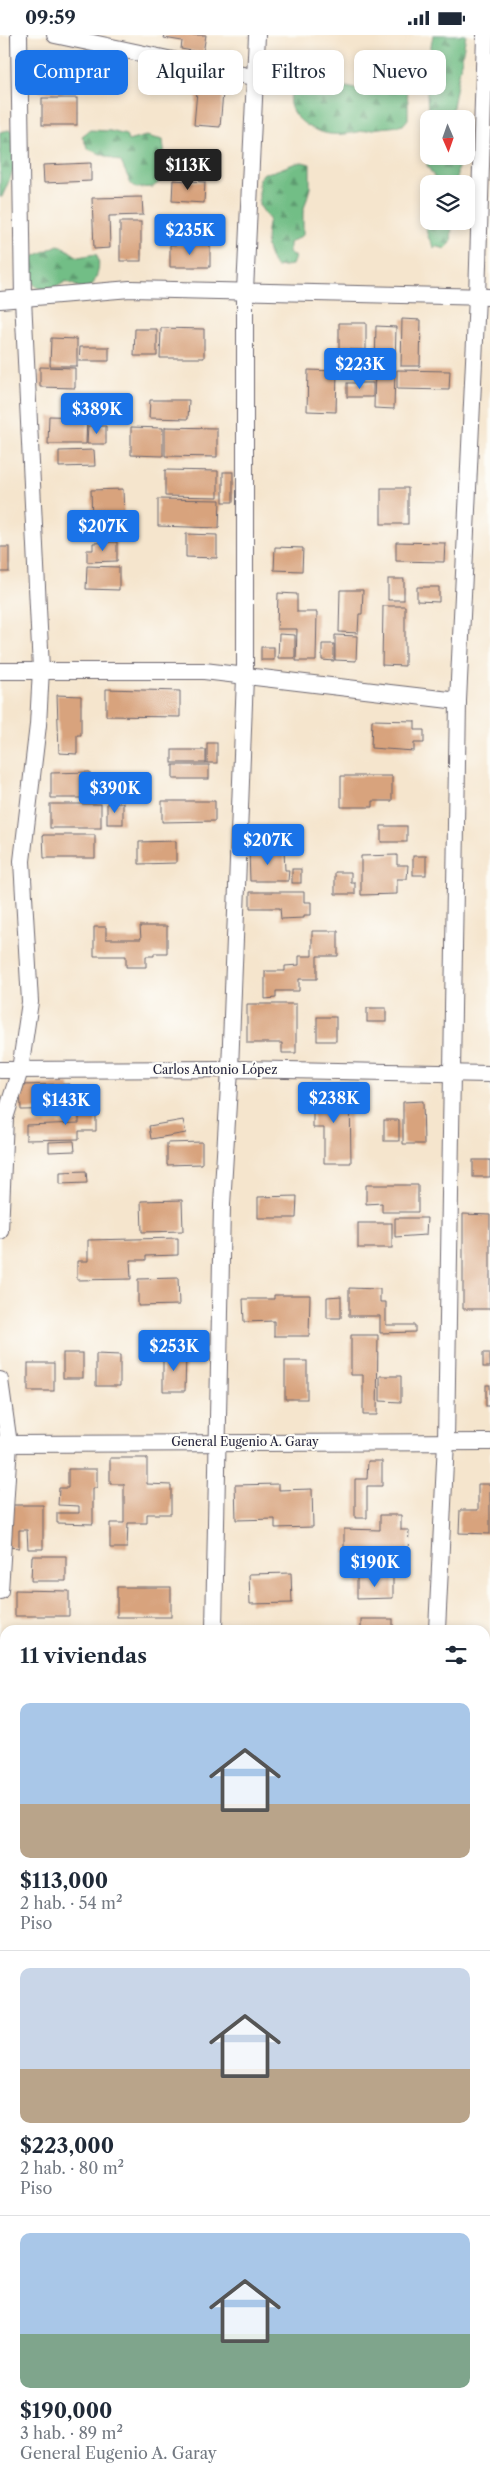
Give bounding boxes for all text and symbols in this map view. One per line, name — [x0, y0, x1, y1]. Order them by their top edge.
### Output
text: 09:59 — [25, 6, 76, 29]
chip: Comprar — [15, 50, 128, 95]
chip: Alquilar — [138, 50, 243, 95]
chip: Filtros — [253, 50, 344, 95]
chip: Nuevo — [354, 50, 446, 95]
north arrow — [420, 110, 475, 165]
map controls — [420, 110, 475, 230]
pin: $113K — [153, 149, 223, 191]
text: $113K — [165, 155, 211, 175]
button: layers — [420, 175, 475, 230]
pin: $235K — [155, 213, 225, 256]
text: $235K — [165, 220, 215, 240]
pin: $223K — [325, 347, 395, 390]
text: $223K — [335, 354, 385, 374]
pin: $389K — [62, 393, 132, 435]
text: $389K — [72, 399, 122, 419]
pin: $207K — [68, 509, 138, 552]
text: $207K — [78, 516, 128, 536]
pin: $390K — [80, 771, 150, 814]
text: $390K — [90, 778, 140, 798]
pin: $207K — [233, 823, 303, 866]
text: $207K — [243, 830, 293, 850]
street label: Carlos Antonio López — [153, 1062, 277, 1077]
pin: $238K — [299, 1081, 369, 1124]
pin: $143K — [31, 1083, 101, 1126]
text: $238K — [309, 1088, 359, 1108]
text: $143K — [42, 1090, 90, 1110]
pin: $253K — [139, 1329, 209, 1372]
text: $253K — [149, 1336, 199, 1356]
street label: General Eugenio A. Garay — [171, 1434, 319, 1449]
pin: $190K — [340, 1545, 410, 1588]
text: $190K — [351, 1552, 399, 1572]
icon: filters — [442, 1641, 470, 1669]
text: 11 viviendas — [20, 1643, 147, 1668]
icon: home — [200, 1735, 290, 1825]
text: $113,000 — [20, 1868, 108, 1893]
text: 2 hab. · 54 m² — [20, 1893, 122, 1913]
text: Piso — [20, 1913, 52, 1933]
icon: home — [200, 2001, 290, 2091]
text: $223,000 — [20, 2133, 114, 2158]
text: 2 hab. · 80 m² — [20, 2158, 124, 2178]
text: Piso — [20, 2178, 52, 2198]
icon: home — [200, 2266, 290, 2356]
text: $190,000 — [20, 2398, 112, 2423]
text: 3 hab. · 89 m² — [20, 2423, 123, 2443]
text: General Eugenio A. Garay — [20, 2443, 217, 2463]

